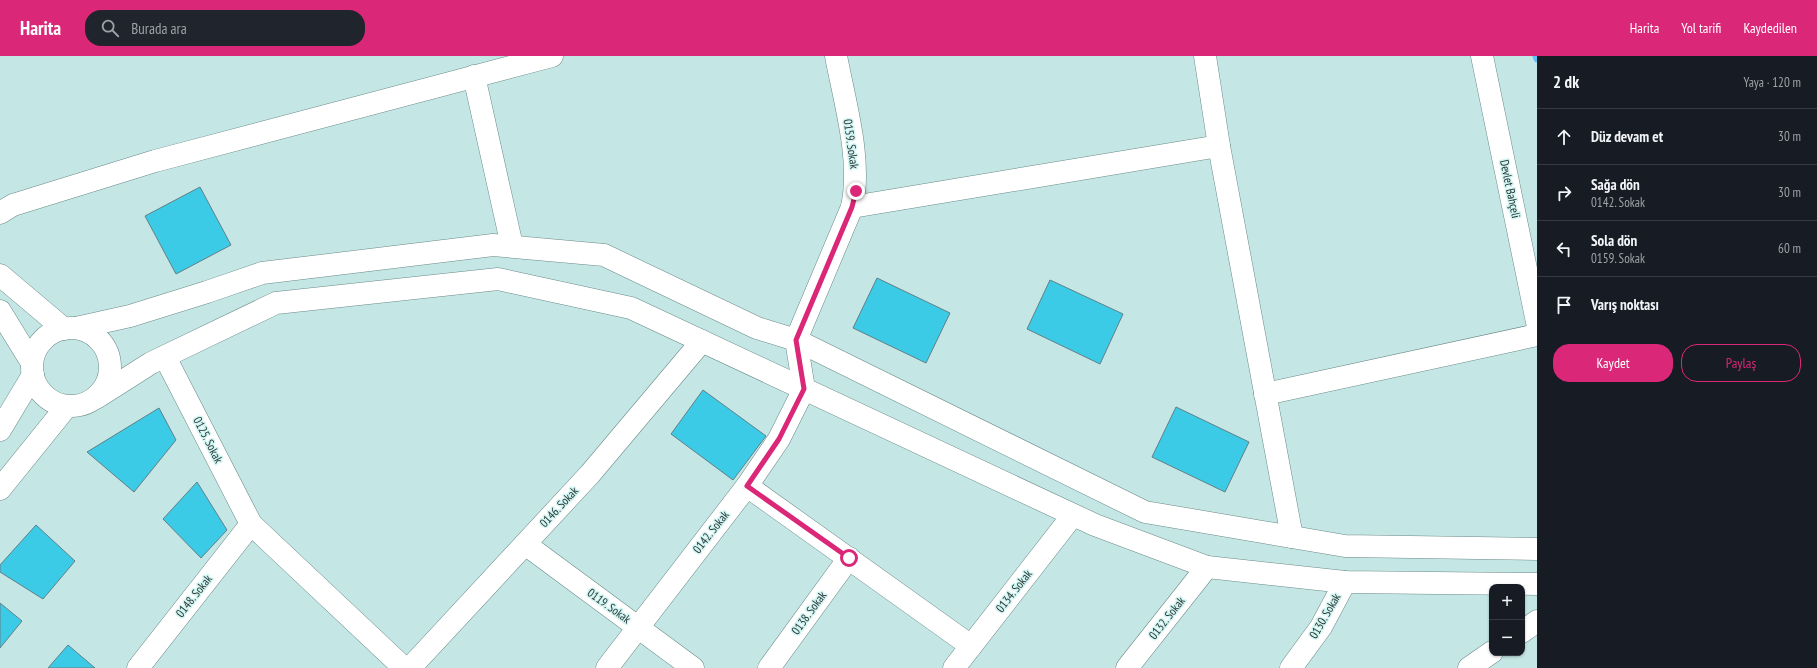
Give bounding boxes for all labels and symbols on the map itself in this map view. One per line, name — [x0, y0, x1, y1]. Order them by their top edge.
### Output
street label: 0159. Sokak — [841, 118, 862, 170]
street label: Devlet Bahçeli — [1497, 158, 1524, 220]
route end — [847, 182, 865, 200]
street label: 0125. Sokak — [190, 414, 227, 466]
street label: 0146. Sokak — [536, 483, 581, 530]
street label: 0142. Sokak — [689, 507, 732, 556]
route start — [840, 549, 858, 567]
street label: 0134. Sokak — [992, 566, 1035, 615]
street label: 0148. Sokak — [172, 571, 215, 620]
street label: 0119. Sokak — [585, 585, 634, 627]
street label: 0138. Sokak — [788, 588, 830, 637]
street label: 0130. Sokak — [1306, 590, 1344, 641]
street label: 0132. Sokak — [1145, 593, 1188, 642]

